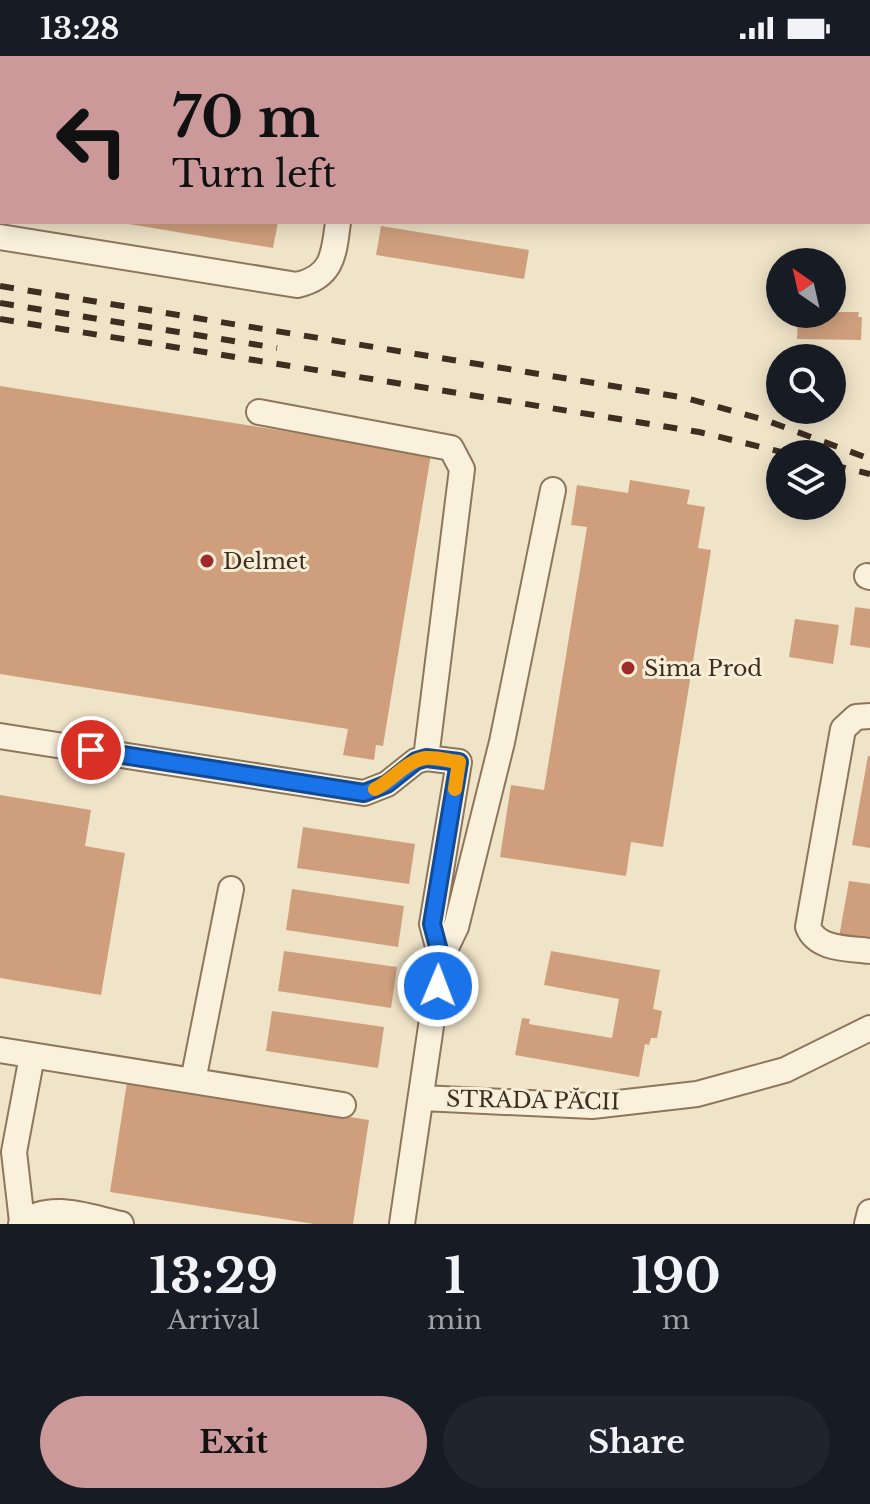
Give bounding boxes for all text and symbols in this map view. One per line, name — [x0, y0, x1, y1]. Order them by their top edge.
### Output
text: 13:28 — [40, 10, 119, 47]
text: 70 m — [172, 83, 320, 152]
icon: left — [40, 88, 144, 192]
text: Turn left — [172, 152, 336, 197]
north arrow — [766, 248, 846, 328]
map controls — [766, 248, 846, 520]
button: search — [766, 344, 846, 424]
button: layers — [766, 440, 846, 520]
place label: Delmet — [223, 548, 307, 575]
marker: Delmet — [198, 552, 216, 570]
place label: Sima Prod — [644, 655, 762, 682]
marker: Sima Prod — [619, 659, 637, 677]
pin — [57, 716, 125, 784]
icon: arrive — [69, 728, 113, 772]
position arrow — [396, 944, 480, 1028]
street label: STRADA PĂCII — [446, 1084, 620, 1116]
text: 13:29 — [149, 1246, 278, 1306]
text: 1 — [444, 1246, 465, 1306]
text: 190 — [631, 1246, 721, 1306]
text: Arrival — [168, 1304, 260, 1336]
text: min — [427, 1304, 482, 1336]
text: m — [662, 1304, 690, 1336]
button: Exit — [40, 1396, 427, 1488]
button: Share — [443, 1396, 830, 1488]

